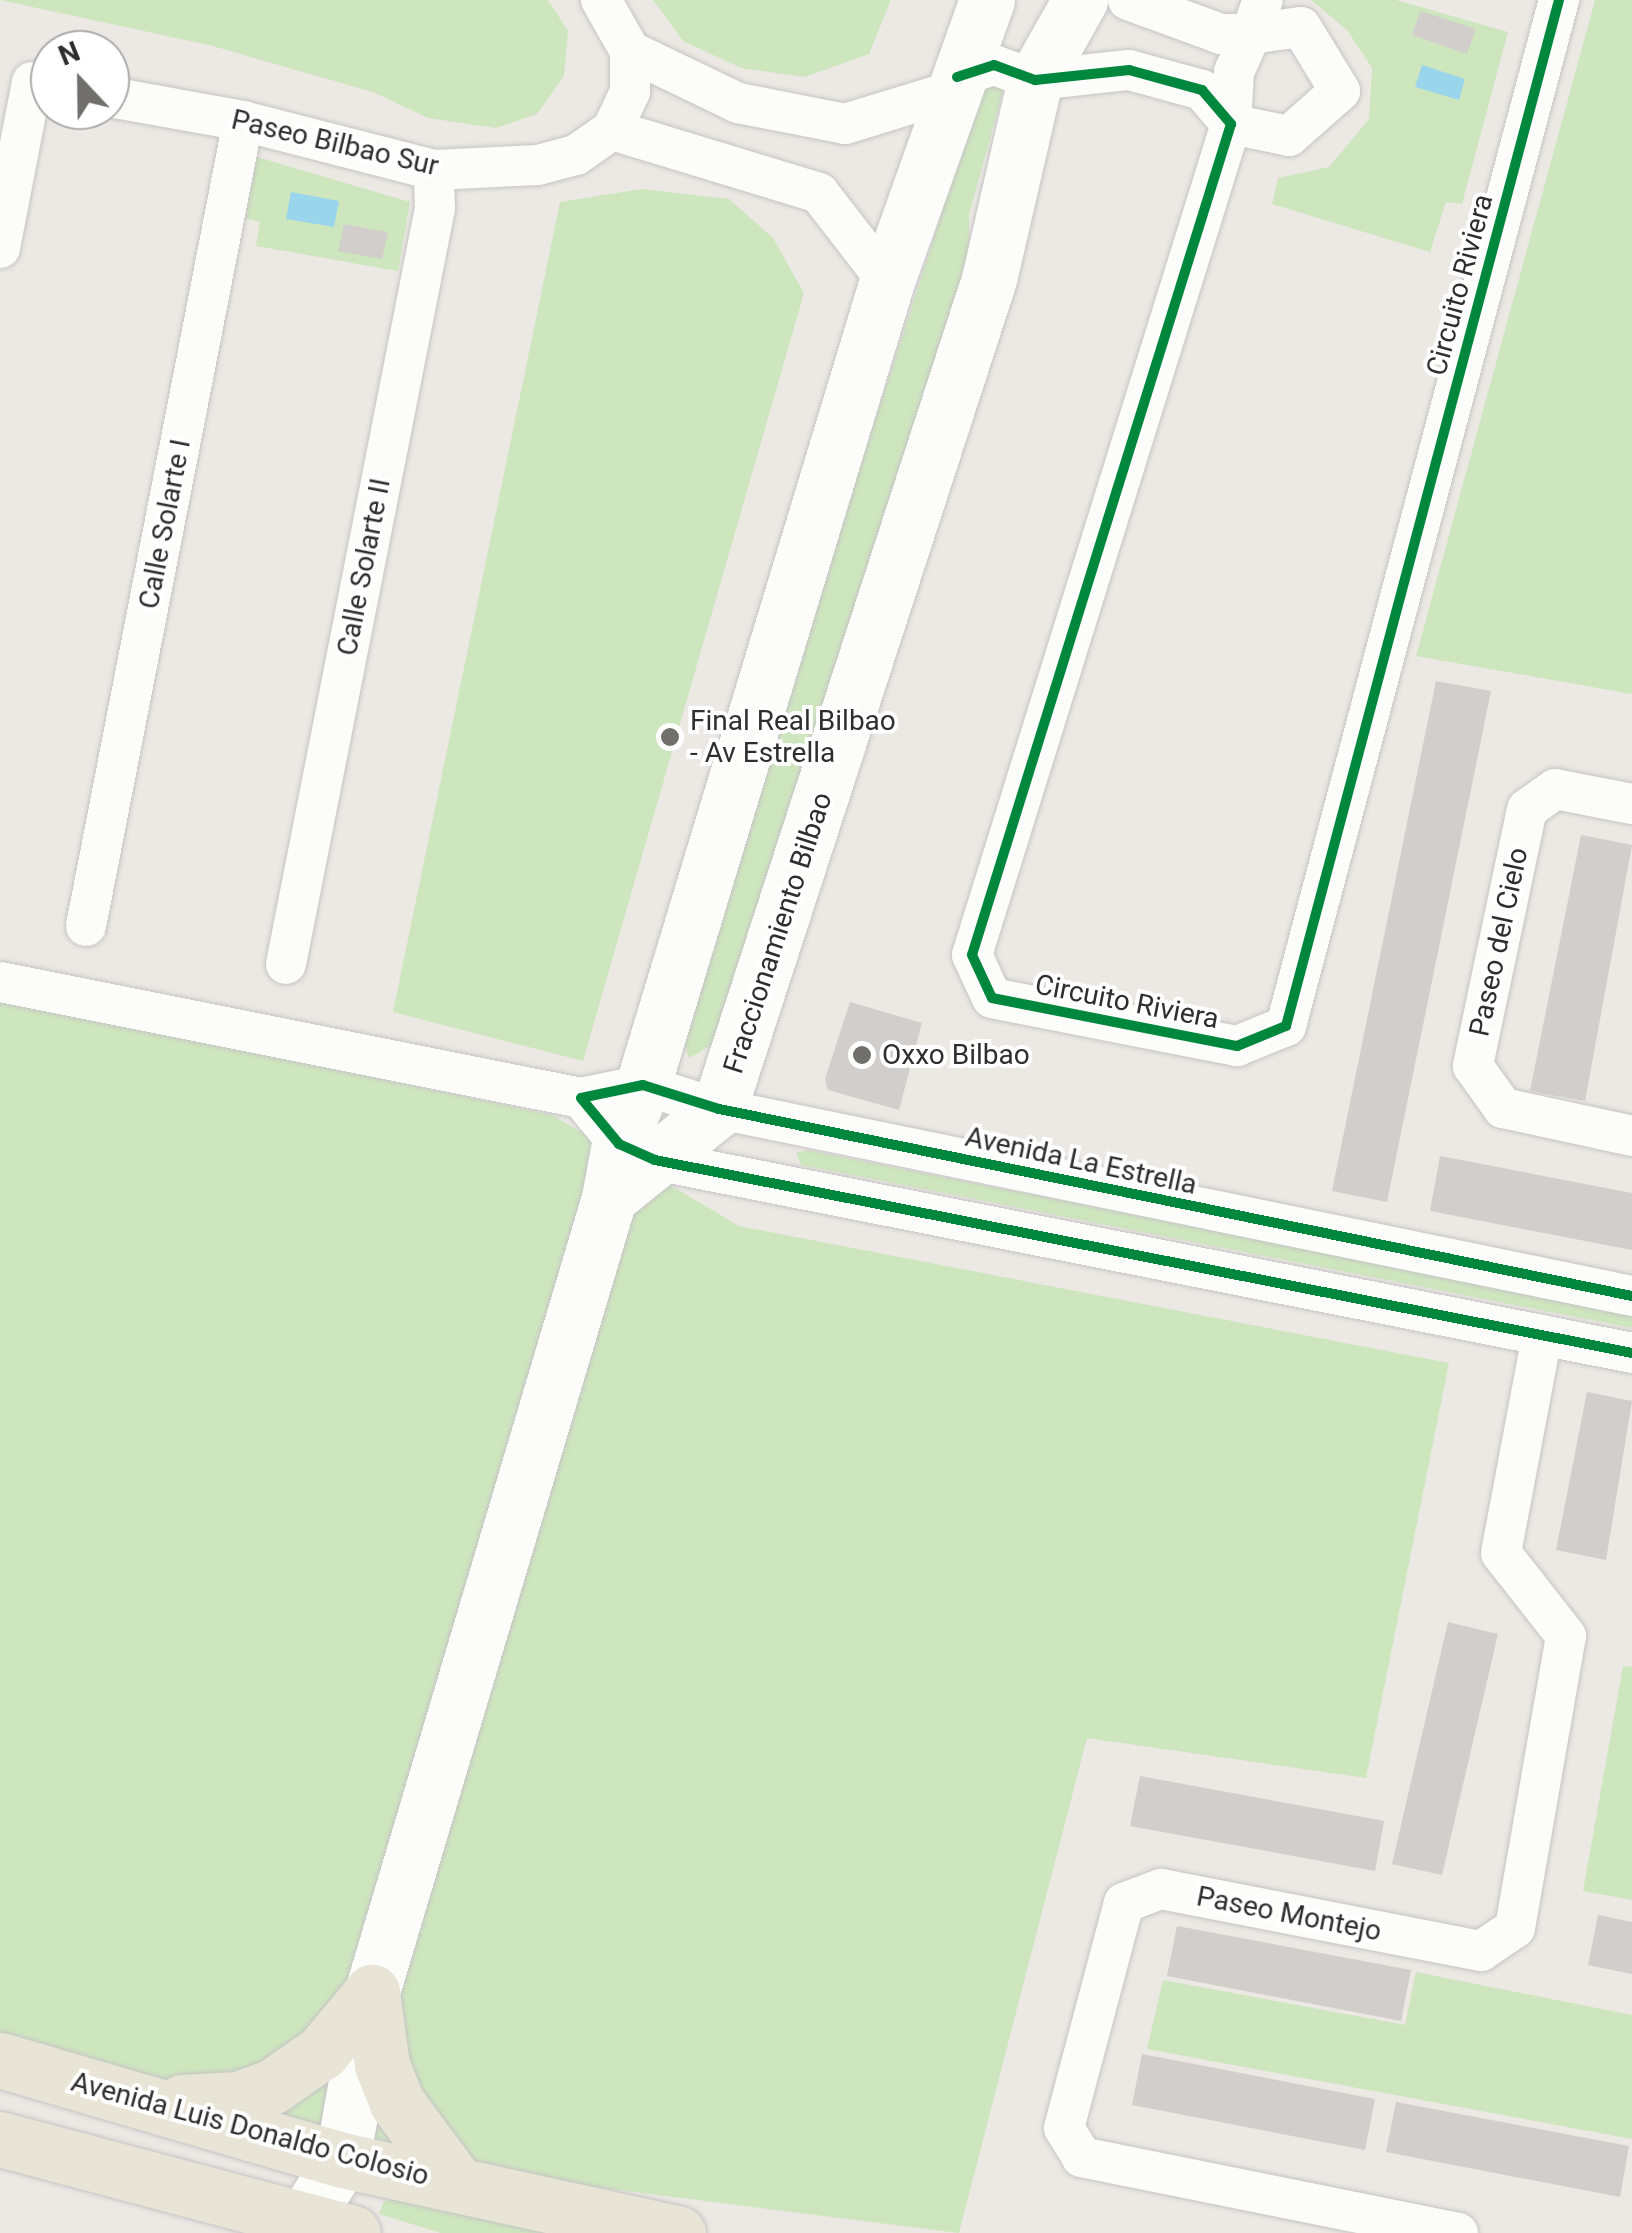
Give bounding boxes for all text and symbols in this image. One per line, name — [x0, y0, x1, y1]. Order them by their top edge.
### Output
north arrow — [30, 30, 130, 130]
text: N — [54, 35, 85, 73]
street label: Paseo Bilbao Sur — [228, 103, 442, 183]
street label: Circuito Riviera — [1420, 191, 1500, 379]
street label: Calle Solarte I — [132, 436, 198, 612]
street label: Calle Solarte II — [330, 476, 398, 658]
place label: Final Real Bilbao - Av Estrella — [690, 704, 896, 770]
marker: Final Real Bilbao - Av Estrella — [659, 726, 681, 748]
street label: Fraccionamiento Bilbao — [717, 788, 839, 1078]
street label: Paseo del Cielo — [1463, 845, 1535, 1039]
street label: Circuito Riviera — [1032, 968, 1222, 1036]
place label: Oxxo Bilbao — [882, 1038, 1030, 1072]
marker: Oxxo Bilbao — [851, 1044, 873, 1066]
street label: Avenida La Estrella — [962, 1120, 1200, 1202]
street label: Paseo Montejo — [1194, 1880, 1384, 1948]
street label: Avenida Luis Donaldo Colosio — [67, 2065, 433, 2193]

